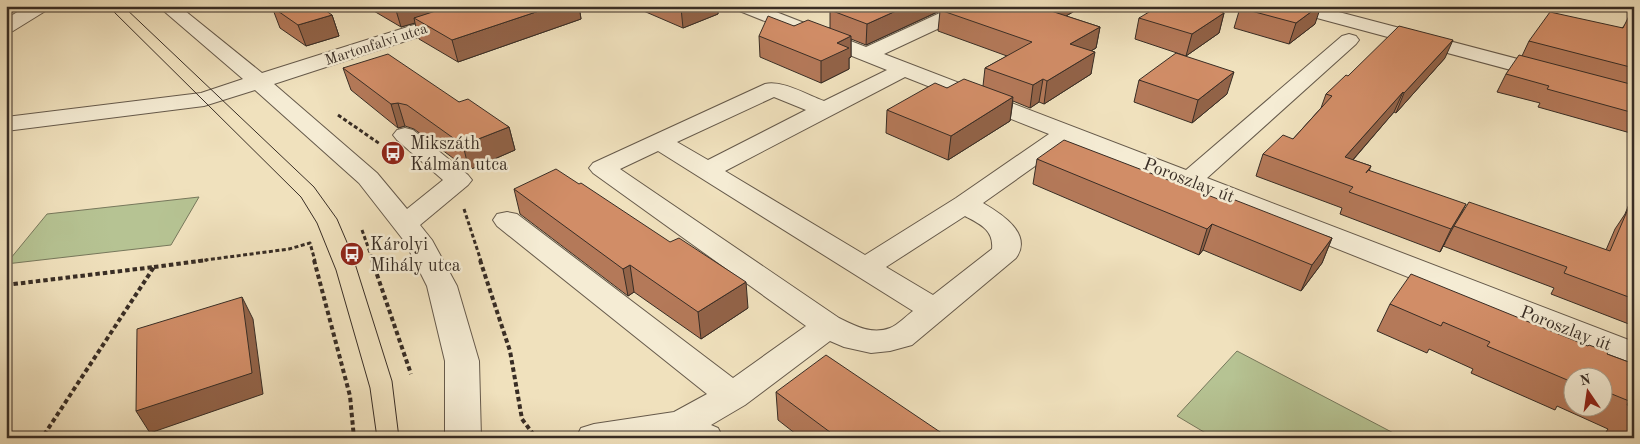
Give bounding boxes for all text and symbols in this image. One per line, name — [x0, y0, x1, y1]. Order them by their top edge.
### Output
street label: Martonfalvi utca — [323, 22, 430, 69]
place label: Mikszáth Kálmán utca — [410, 135, 508, 174]
bus stop icon: Mikszáth Kálmán utca — [380, 140, 406, 166]
street label: Poroszlay út — [1140, 155, 1237, 207]
place label: Károlyi Mihály utca — [370, 236, 461, 275]
bus stop icon: Károlyi Mihály utca — [339, 241, 365, 267]
street label: Poroszlay út — [1517, 303, 1614, 355]
north arrow — [1562, 366, 1612, 416]
text: N — [1579, 372, 1592, 388]

